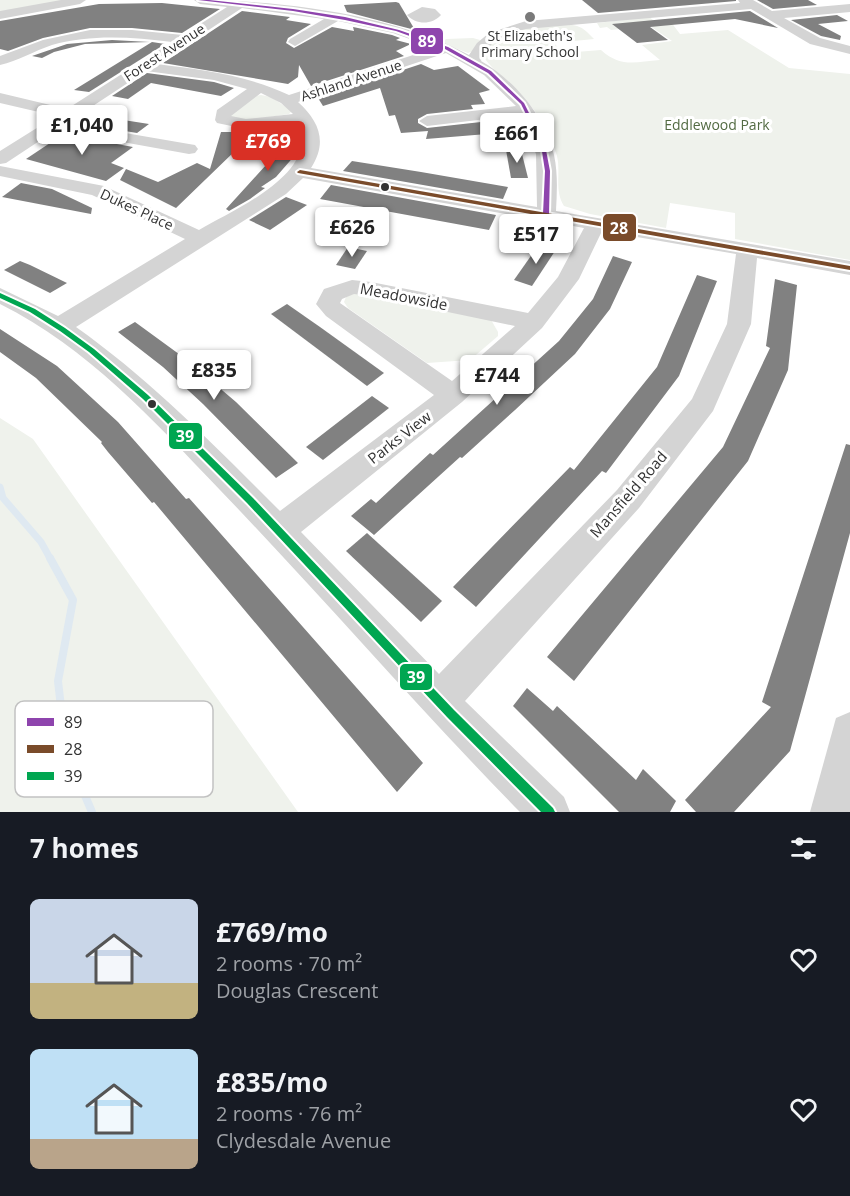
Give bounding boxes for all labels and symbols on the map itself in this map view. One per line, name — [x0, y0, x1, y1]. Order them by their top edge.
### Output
marker: St Elizabeth's Primary School — [523, 10, 537, 24]
street label: Forest Avenue — [120, 19, 208, 85]
place label: St Elizabeth's Primary School — [481, 26, 579, 61]
line badge: 89 — [410, 27, 444, 55]
text: 89 — [418, 30, 436, 52]
street label: Ashland Avenue — [298, 55, 404, 105]
pin: £1,040 — [33, 105, 131, 156]
pin: £661 — [481, 113, 553, 164]
park label: Eddlewood Park — [664, 115, 770, 134]
pin: £769 — [232, 121, 304, 172]
unlabelled marker — [379, 181, 391, 193]
street label: Dukes Place — [97, 184, 177, 234]
pin: £626 — [316, 207, 388, 258]
line badge: 28 — [602, 213, 637, 242]
pin: £517 — [500, 214, 572, 265]
text: 28 — [610, 217, 628, 239]
street label: Meadowside — [359, 278, 449, 314]
pin: £835 — [178, 350, 250, 401]
pin: £744 — [461, 355, 533, 406]
unlabelled marker — [146, 398, 158, 410]
street label: Parks View — [363, 406, 435, 468]
line badge: 39 — [168, 422, 203, 450]
text: 39 — [176, 425, 194, 447]
street label: Mansfield Road — [585, 447, 671, 541]
line badge: 39 — [399, 663, 433, 691]
text: 39 — [407, 666, 425, 688]
legend — [15, 701, 213, 797]
text: 89 — [64, 711, 82, 733]
text: 28 — [64, 738, 82, 760]
text: 39 — [64, 765, 82, 787]

